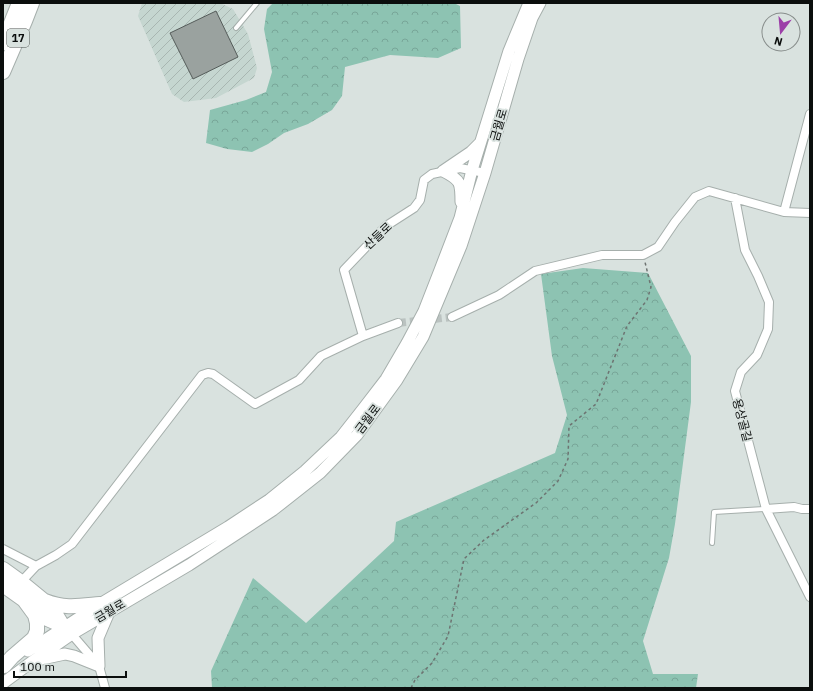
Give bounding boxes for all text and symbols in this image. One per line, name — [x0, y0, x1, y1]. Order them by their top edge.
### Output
north arrow — [761, 12, 801, 52]
road number: 17 — [7, 29, 29, 47]
text: N — [772, 34, 784, 49]
street label: 금월로 — [487, 107, 510, 143]
street label: 산들로 — [360, 219, 395, 252]
street label: 용상골길 — [730, 397, 755, 443]
street label: 금월로 — [352, 401, 384, 436]
street label: 금월로 — [92, 596, 128, 625]
scale bar — [14, 653, 126, 679]
text: 100 m — [20, 659, 55, 674]

